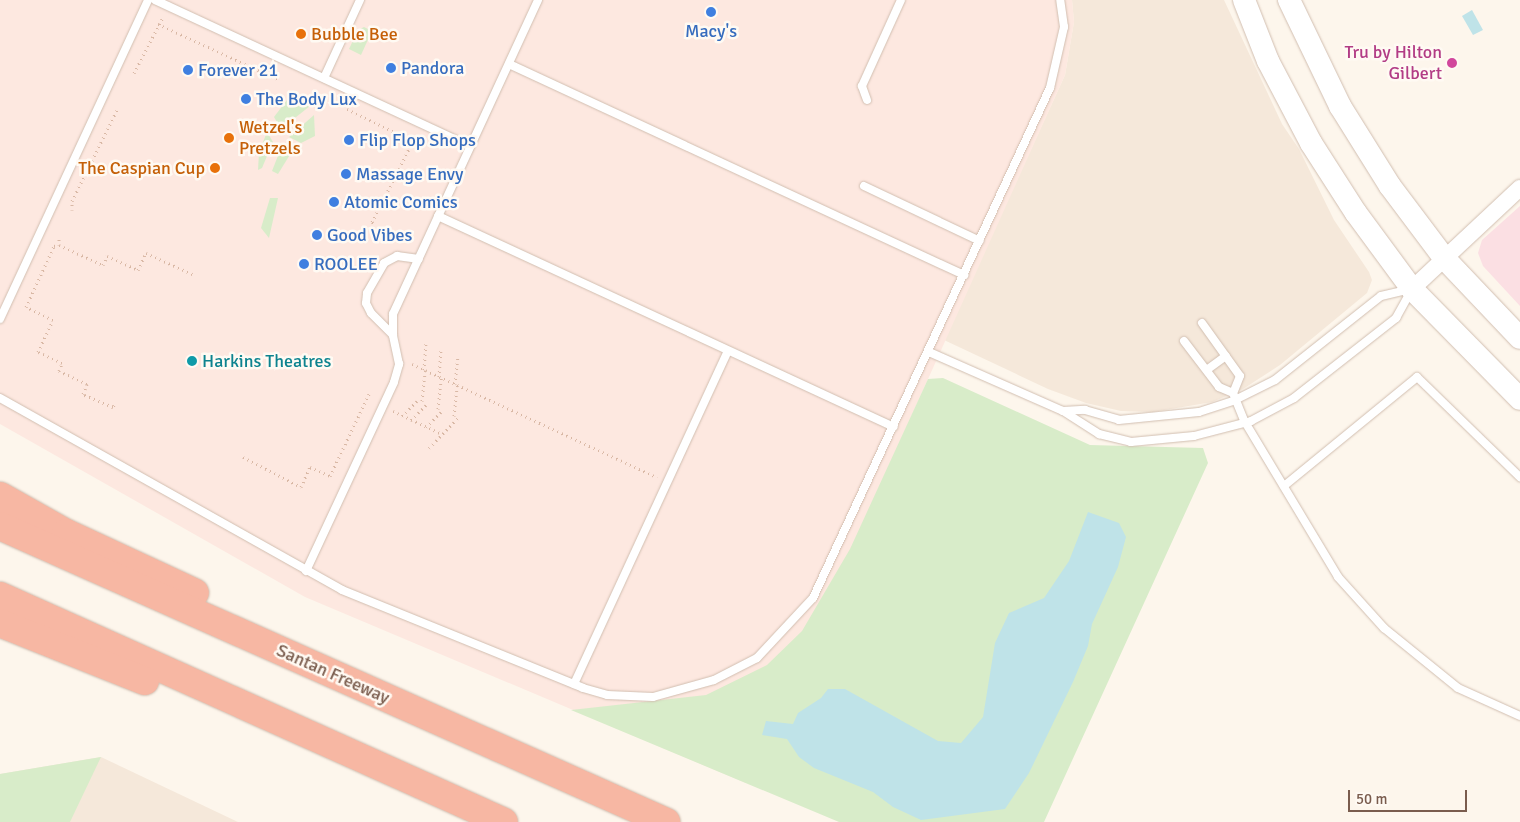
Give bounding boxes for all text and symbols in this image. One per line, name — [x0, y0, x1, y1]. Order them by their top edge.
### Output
marker: Macy's — [705, 6, 717, 18]
place label: Macy's — [685, 20, 737, 42]
place label: Bubble Bee — [311, 23, 398, 45]
marker: Bubble Bee — [295, 28, 307, 40]
place label: Tru by Hilton Gilbert — [1344, 42, 1442, 84]
place label: Pandora — [401, 57, 464, 79]
marker: Tru by Hilton Gilbert — [1446, 57, 1458, 69]
place label: Forever 21 — [198, 59, 278, 81]
marker: Pandora — [385, 62, 397, 74]
marker: Forever 21 — [182, 64, 194, 76]
place label: The Body Lux — [256, 88, 357, 110]
marker: The Body Lux — [240, 93, 252, 105]
place label: Wetzel's Pretzels — [239, 117, 302, 160]
place label: Flip Flop Shops — [359, 129, 476, 151]
marker: Wetzel's Pretzels — [223, 132, 235, 144]
marker: Flip Flop Shops — [343, 134, 355, 146]
place label: The Caspian Cup — [78, 157, 205, 179]
marker: The Caspian Cup — [209, 162, 221, 174]
place label: Massage Envy — [356, 163, 463, 185]
marker: Massage Envy — [340, 168, 352, 180]
place label: Atomic Comics — [344, 191, 458, 213]
marker: Atomic Comics — [328, 196, 340, 208]
place label: Good Vibes — [327, 224, 412, 246]
marker: Good Vibes — [311, 229, 323, 241]
place label: ROOLEE — [314, 253, 378, 275]
marker: ROOLEE — [298, 258, 310, 270]
place label: Harkins Theatres — [202, 350, 331, 372]
marker: Harkins Theatres — [186, 355, 198, 367]
street label: Santan Freeway — [273, 639, 393, 709]
scale bar — [1350, 780, 1469, 812]
text: 50 m — [1356, 790, 1387, 808]

